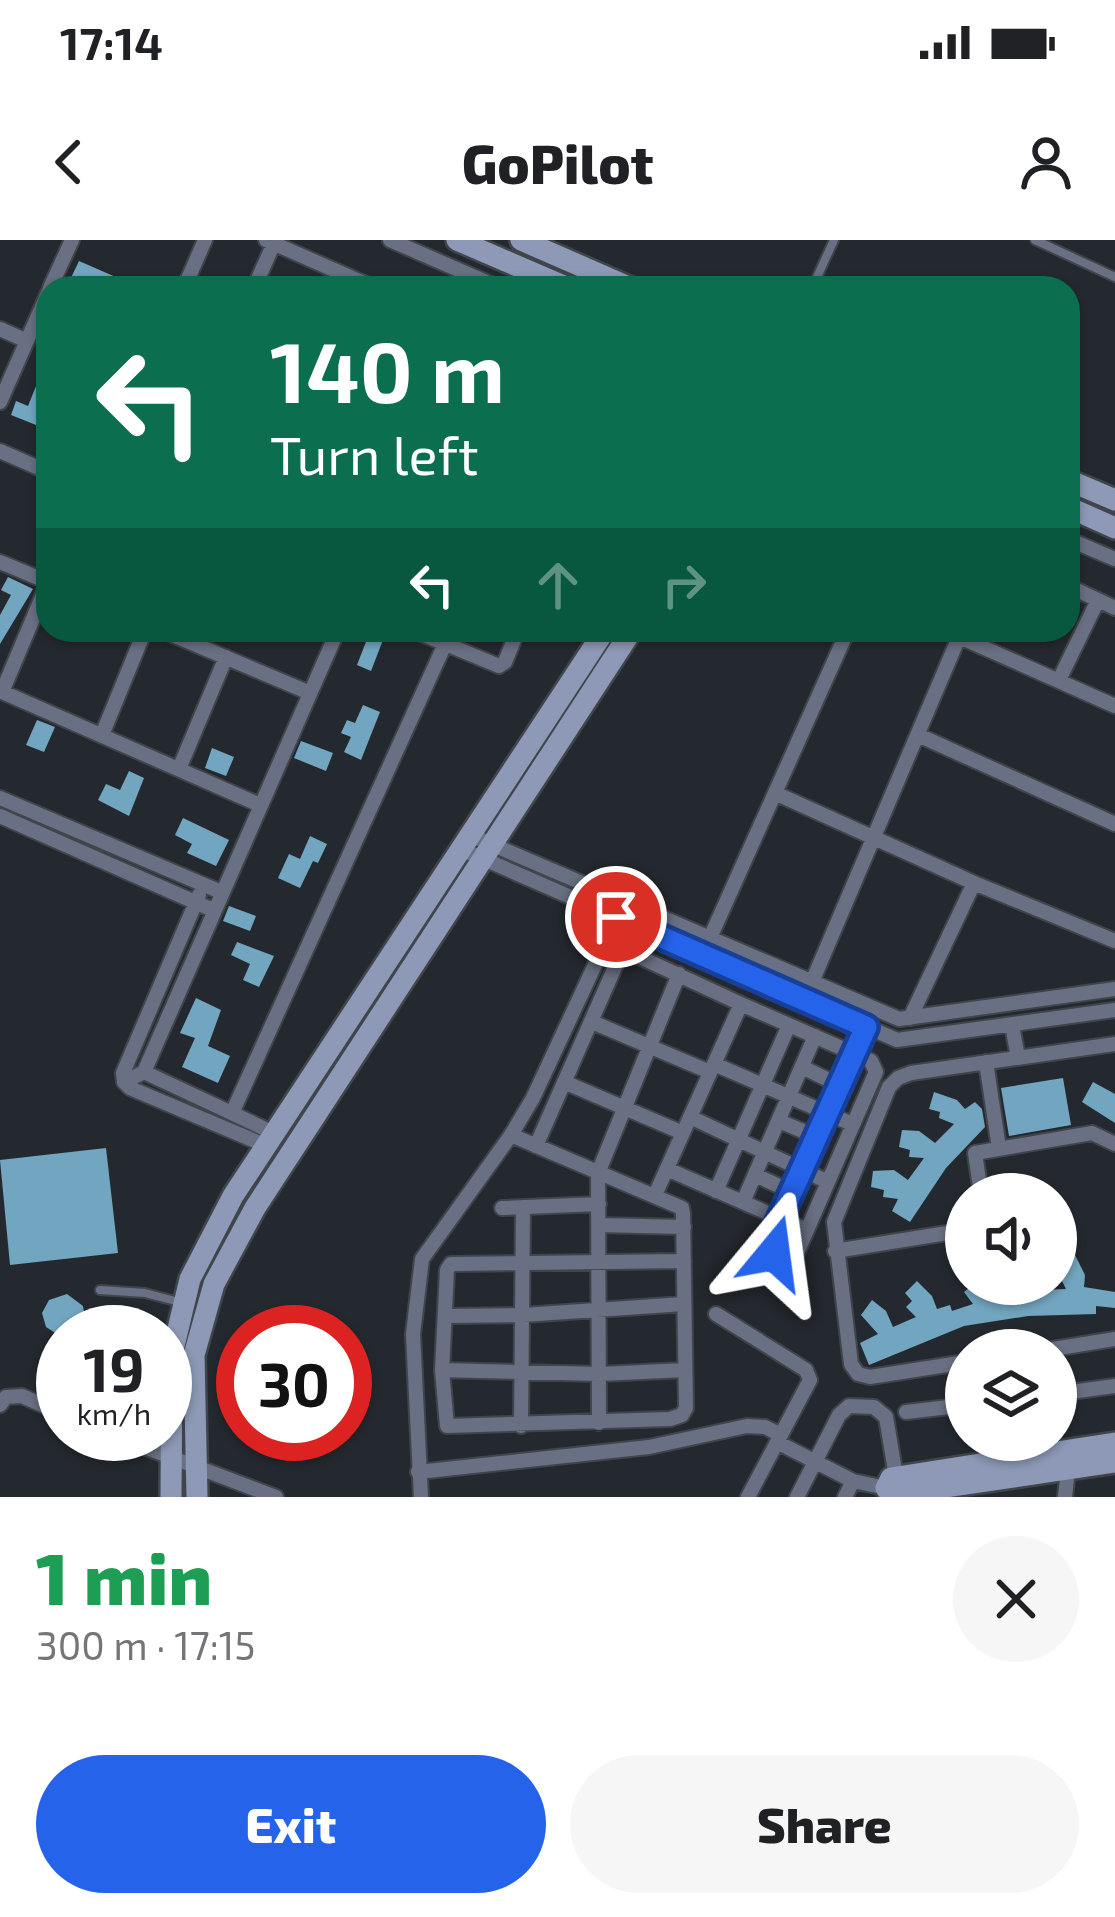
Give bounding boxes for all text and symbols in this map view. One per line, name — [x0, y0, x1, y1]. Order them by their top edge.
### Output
text: 17:14 — [60, 15, 163, 69]
icon: back — [36, 129, 102, 195]
icon: person — [1013, 129, 1079, 195]
text: GoPilot — [462, 130, 653, 195]
text: 140 m — [270, 319, 505, 420]
icon: left — [72, 324, 228, 480]
text: Turn left — [270, 421, 479, 486]
icon: left — [399, 552, 465, 618]
icon: ahead — [525, 552, 591, 618]
icon: right — [651, 552, 717, 618]
pin — [565, 866, 667, 968]
icon: arrive — [583, 884, 649, 950]
map controls — [945, 1173, 1077, 1461]
button: sound — [945, 1173, 1077, 1305]
position arrow — [711, 1190, 837, 1316]
speed limit sign: 30 — [216, 1305, 372, 1461]
button: layers — [945, 1329, 1077, 1461]
text: 19 — [83, 1332, 145, 1404]
text: km/h — [77, 1395, 151, 1431]
text: 1 min — [36, 1533, 212, 1619]
button: close — [953, 1536, 1079, 1662]
text: 300 m · 17:15 — [36, 1621, 255, 1668]
button: Exit — [36, 1755, 546, 1893]
button: Share — [570, 1755, 1079, 1893]

